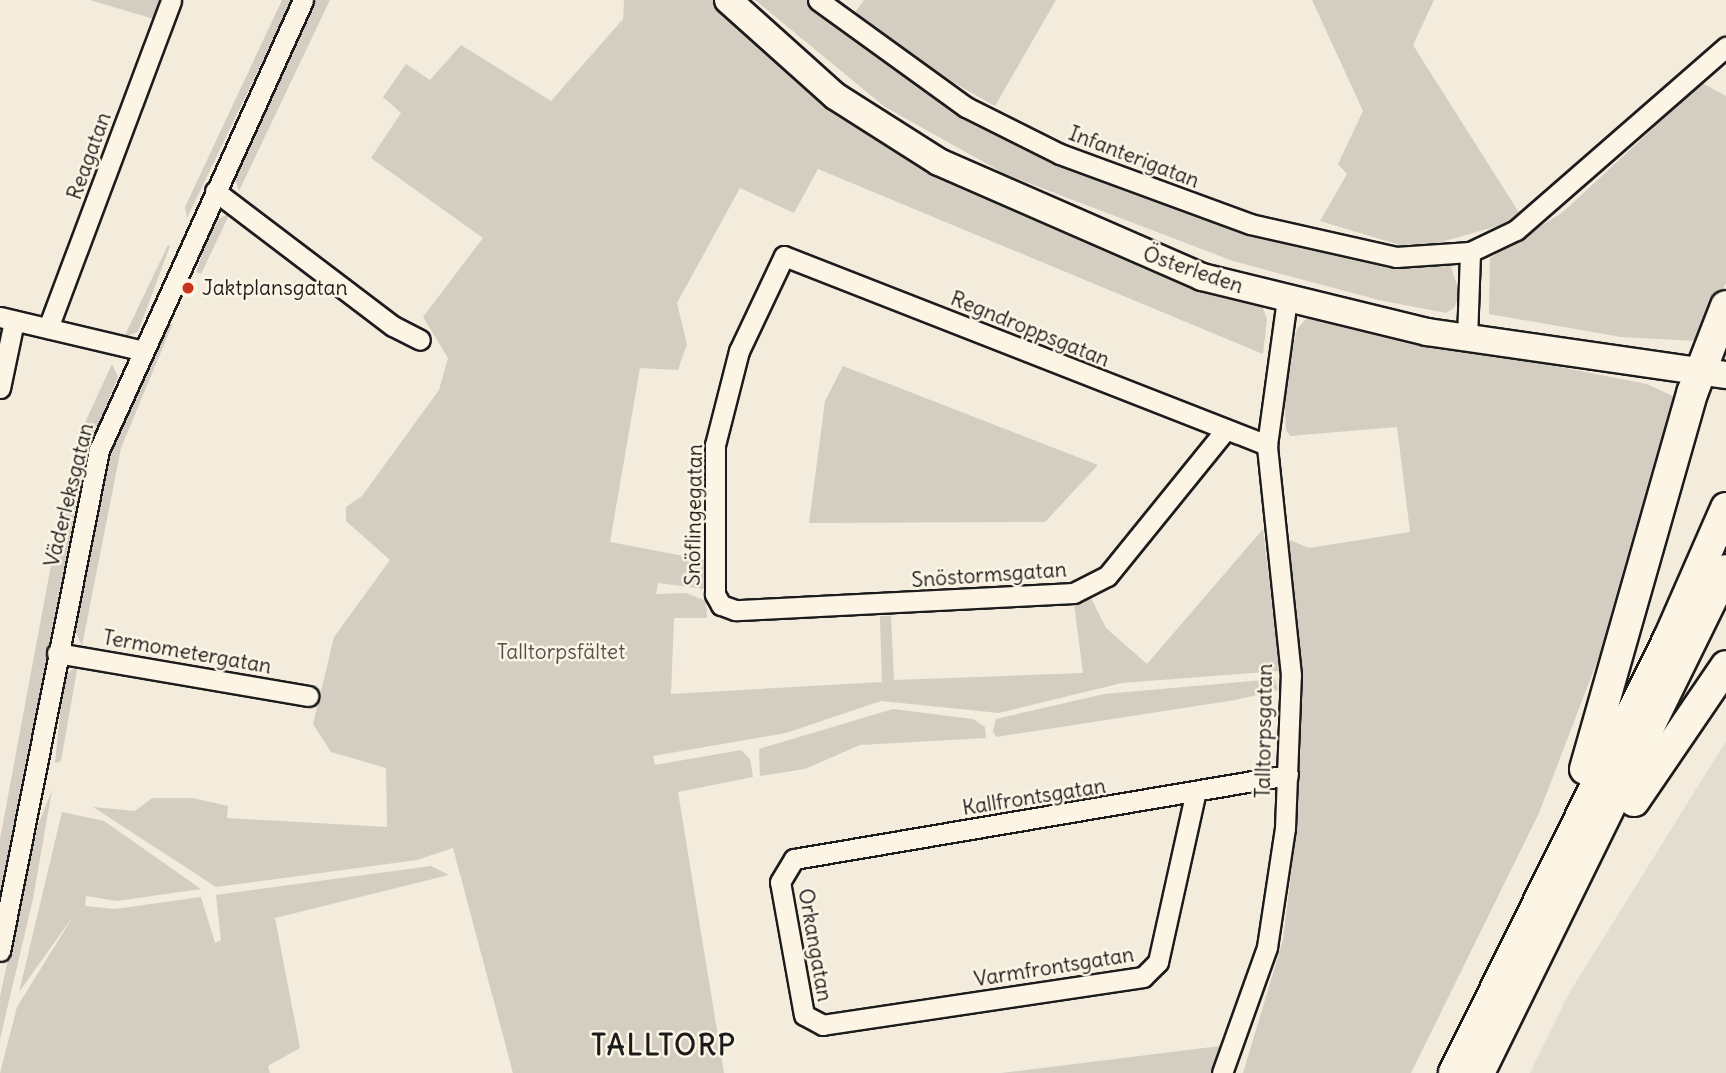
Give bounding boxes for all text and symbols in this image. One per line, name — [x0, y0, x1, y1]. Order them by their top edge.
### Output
street label: Reagatan — [62, 109, 116, 203]
street label: Infanterigatan — [1065, 121, 1203, 193]
street label: Österleden — [1140, 241, 1246, 299]
place label: Jaktplansgatan — [202, 275, 348, 301]
marker: Jaktplansgatan — [180, 280, 196, 296]
street label: Regndroppsgatan — [947, 286, 1113, 372]
street label: Väderleksgatan — [39, 420, 99, 570]
street label: Snöflingegatan — [680, 444, 708, 586]
street label: Snöstormsgatan — [911, 557, 1067, 593]
street label: Termometergatan — [101, 625, 273, 679]
park label: Talltorpsfältet — [497, 639, 625, 665]
street label: Talltorpsgatan — [1250, 663, 1278, 799]
street label: Kallfrontsgatan — [961, 773, 1107, 821]
street label: Orkangatan — [793, 886, 837, 1004]
street label: Varmfrontsgatan — [972, 942, 1136, 992]
district label: TALLTORP — [592, 1028, 736, 1062]

